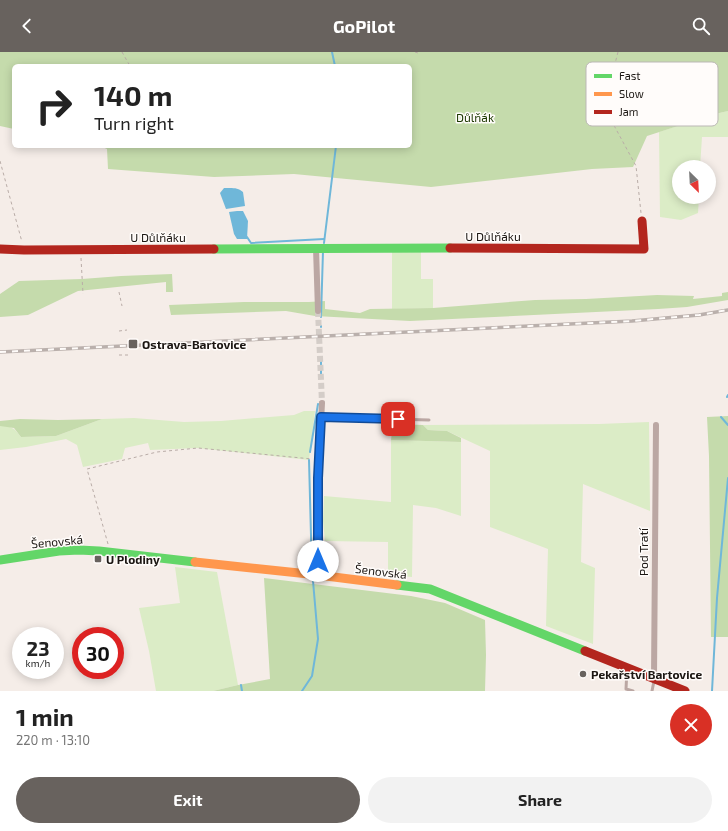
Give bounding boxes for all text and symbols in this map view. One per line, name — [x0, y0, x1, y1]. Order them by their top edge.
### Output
icon: back — [16, 15, 38, 37]
text: GoPilot — [333, 15, 395, 37]
icon: search — [690, 15, 712, 37]
legend — [586, 62, 718, 126]
text: Fast — [619, 69, 641, 82]
text: 140 m — [94, 78, 172, 112]
icon: right — [28, 80, 80, 132]
text: Slow — [619, 87, 644, 100]
text: Jam — [619, 105, 638, 118]
park label: Důlňák — [456, 110, 494, 124]
text: Turn right — [94, 112, 174, 134]
north arrow — [672, 160, 716, 204]
map controls — [672, 160, 716, 204]
street label: U Důlňáku — [465, 229, 521, 243]
street label: U Důlňáku — [130, 230, 186, 244]
place label: Ostrava-Bartovice — [142, 337, 247, 351]
marker: Ostrava-Bartovice — [127, 338, 139, 350]
pin — [381, 402, 415, 436]
icon: arrive — [387, 408, 409, 430]
street label: Pod Tratí — [636, 527, 650, 576]
street label: Šenovská — [30, 532, 84, 550]
position arrow — [297, 540, 339, 582]
place label: U Plodiny — [106, 552, 160, 567]
marker: U Plodiny — [93, 554, 103, 564]
street label: Šenovská — [354, 561, 408, 581]
speed limit sign: 30 — [72, 627, 124, 679]
text: 23 — [27, 636, 49, 660]
text: km/h — [26, 657, 50, 669]
place label: Pekařství Bartovice — [591, 667, 702, 681]
marker: Pekařství Bartovice — [578, 669, 588, 679]
text: 1 min — [16, 702, 74, 731]
button: close — [670, 704, 712, 746]
text: 220 m · 13:10 — [16, 732, 90, 748]
button: Exit — [16, 777, 360, 823]
button: Share — [368, 777, 712, 823]

